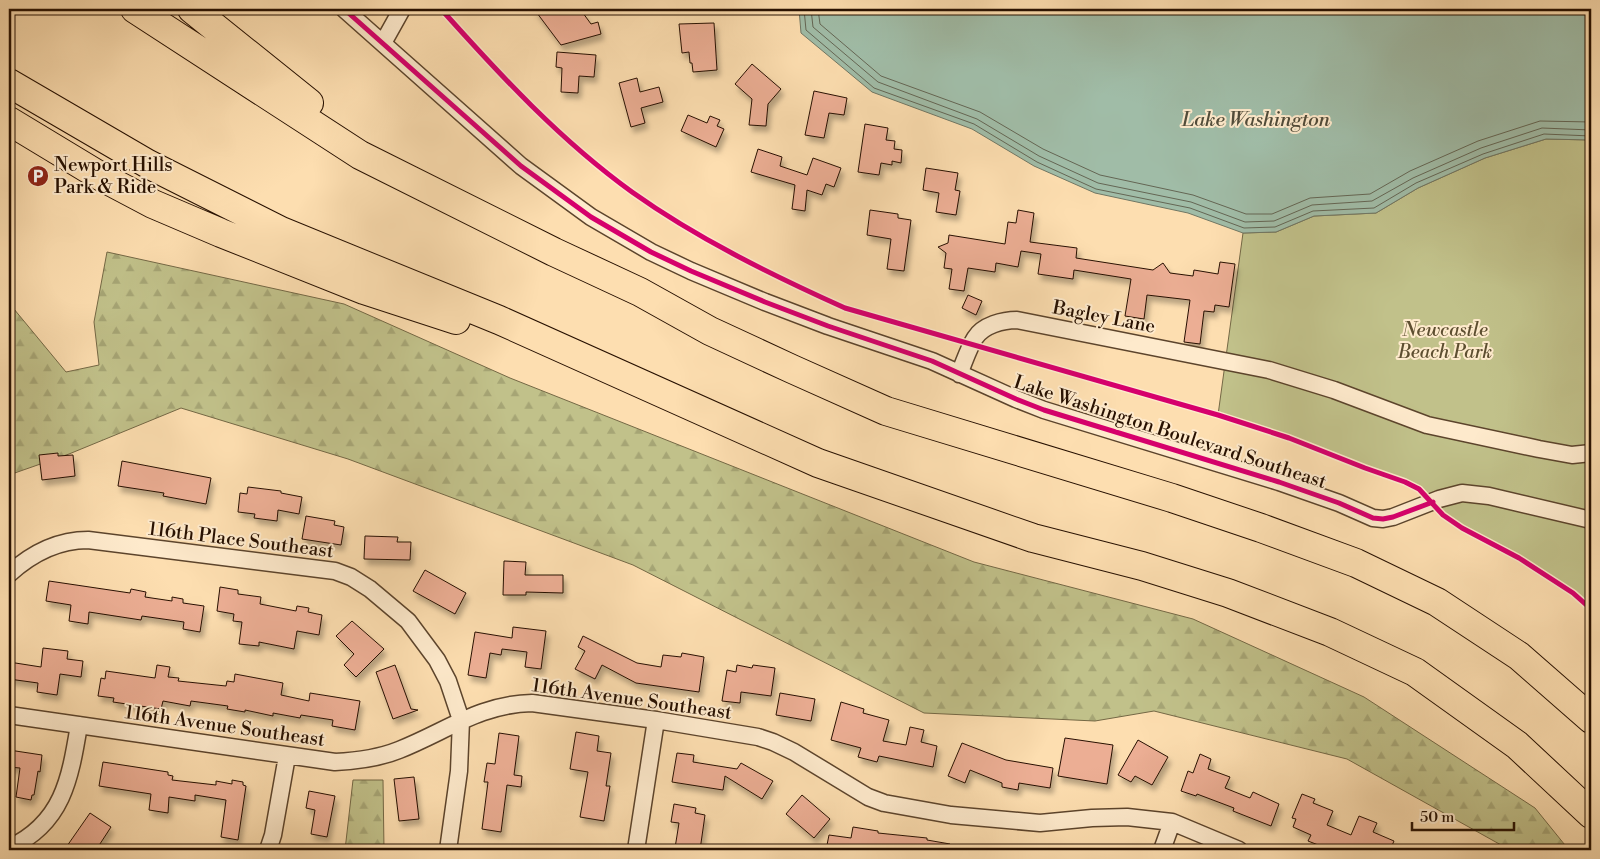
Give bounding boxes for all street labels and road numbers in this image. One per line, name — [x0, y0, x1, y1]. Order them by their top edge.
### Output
street label: Bagley Lane — [1050, 295, 1157, 339]
street label: Lake Washington Boulevard Southeast — [1011, 370, 1330, 494]
street label: 116th Place Southeast — [147, 517, 335, 563]
street label: 116th Avenue Southeast — [530, 673, 734, 725]
street label: 116th Avenue Southeast — [123, 700, 327, 752]

